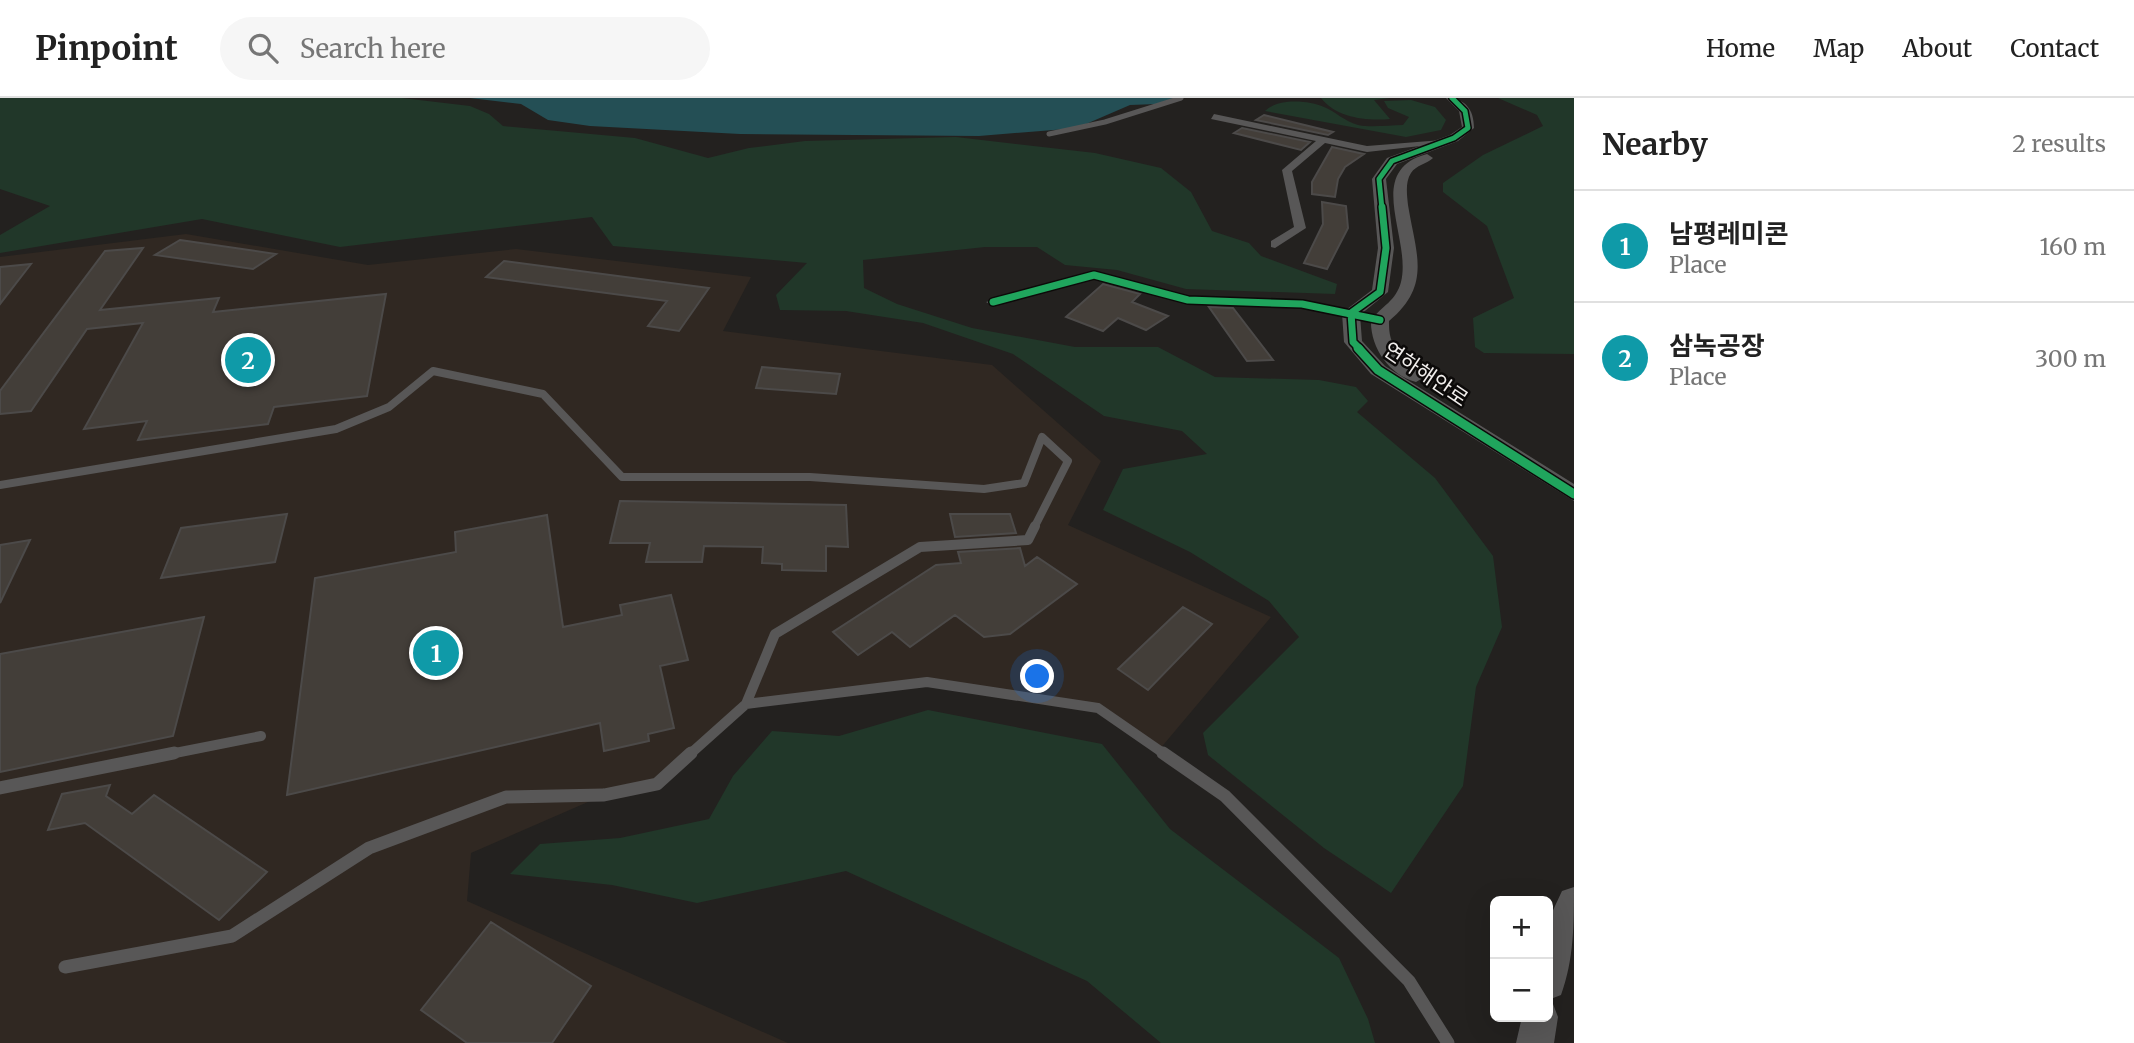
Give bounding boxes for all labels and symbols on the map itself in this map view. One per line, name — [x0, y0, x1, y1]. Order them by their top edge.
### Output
pin: 2 — [225, 334, 271, 386]
street label: 연하해안로 — [1378, 336, 1474, 412]
pin: 1 — [413, 627, 459, 679]
your location — [1020, 659, 1054, 693]

